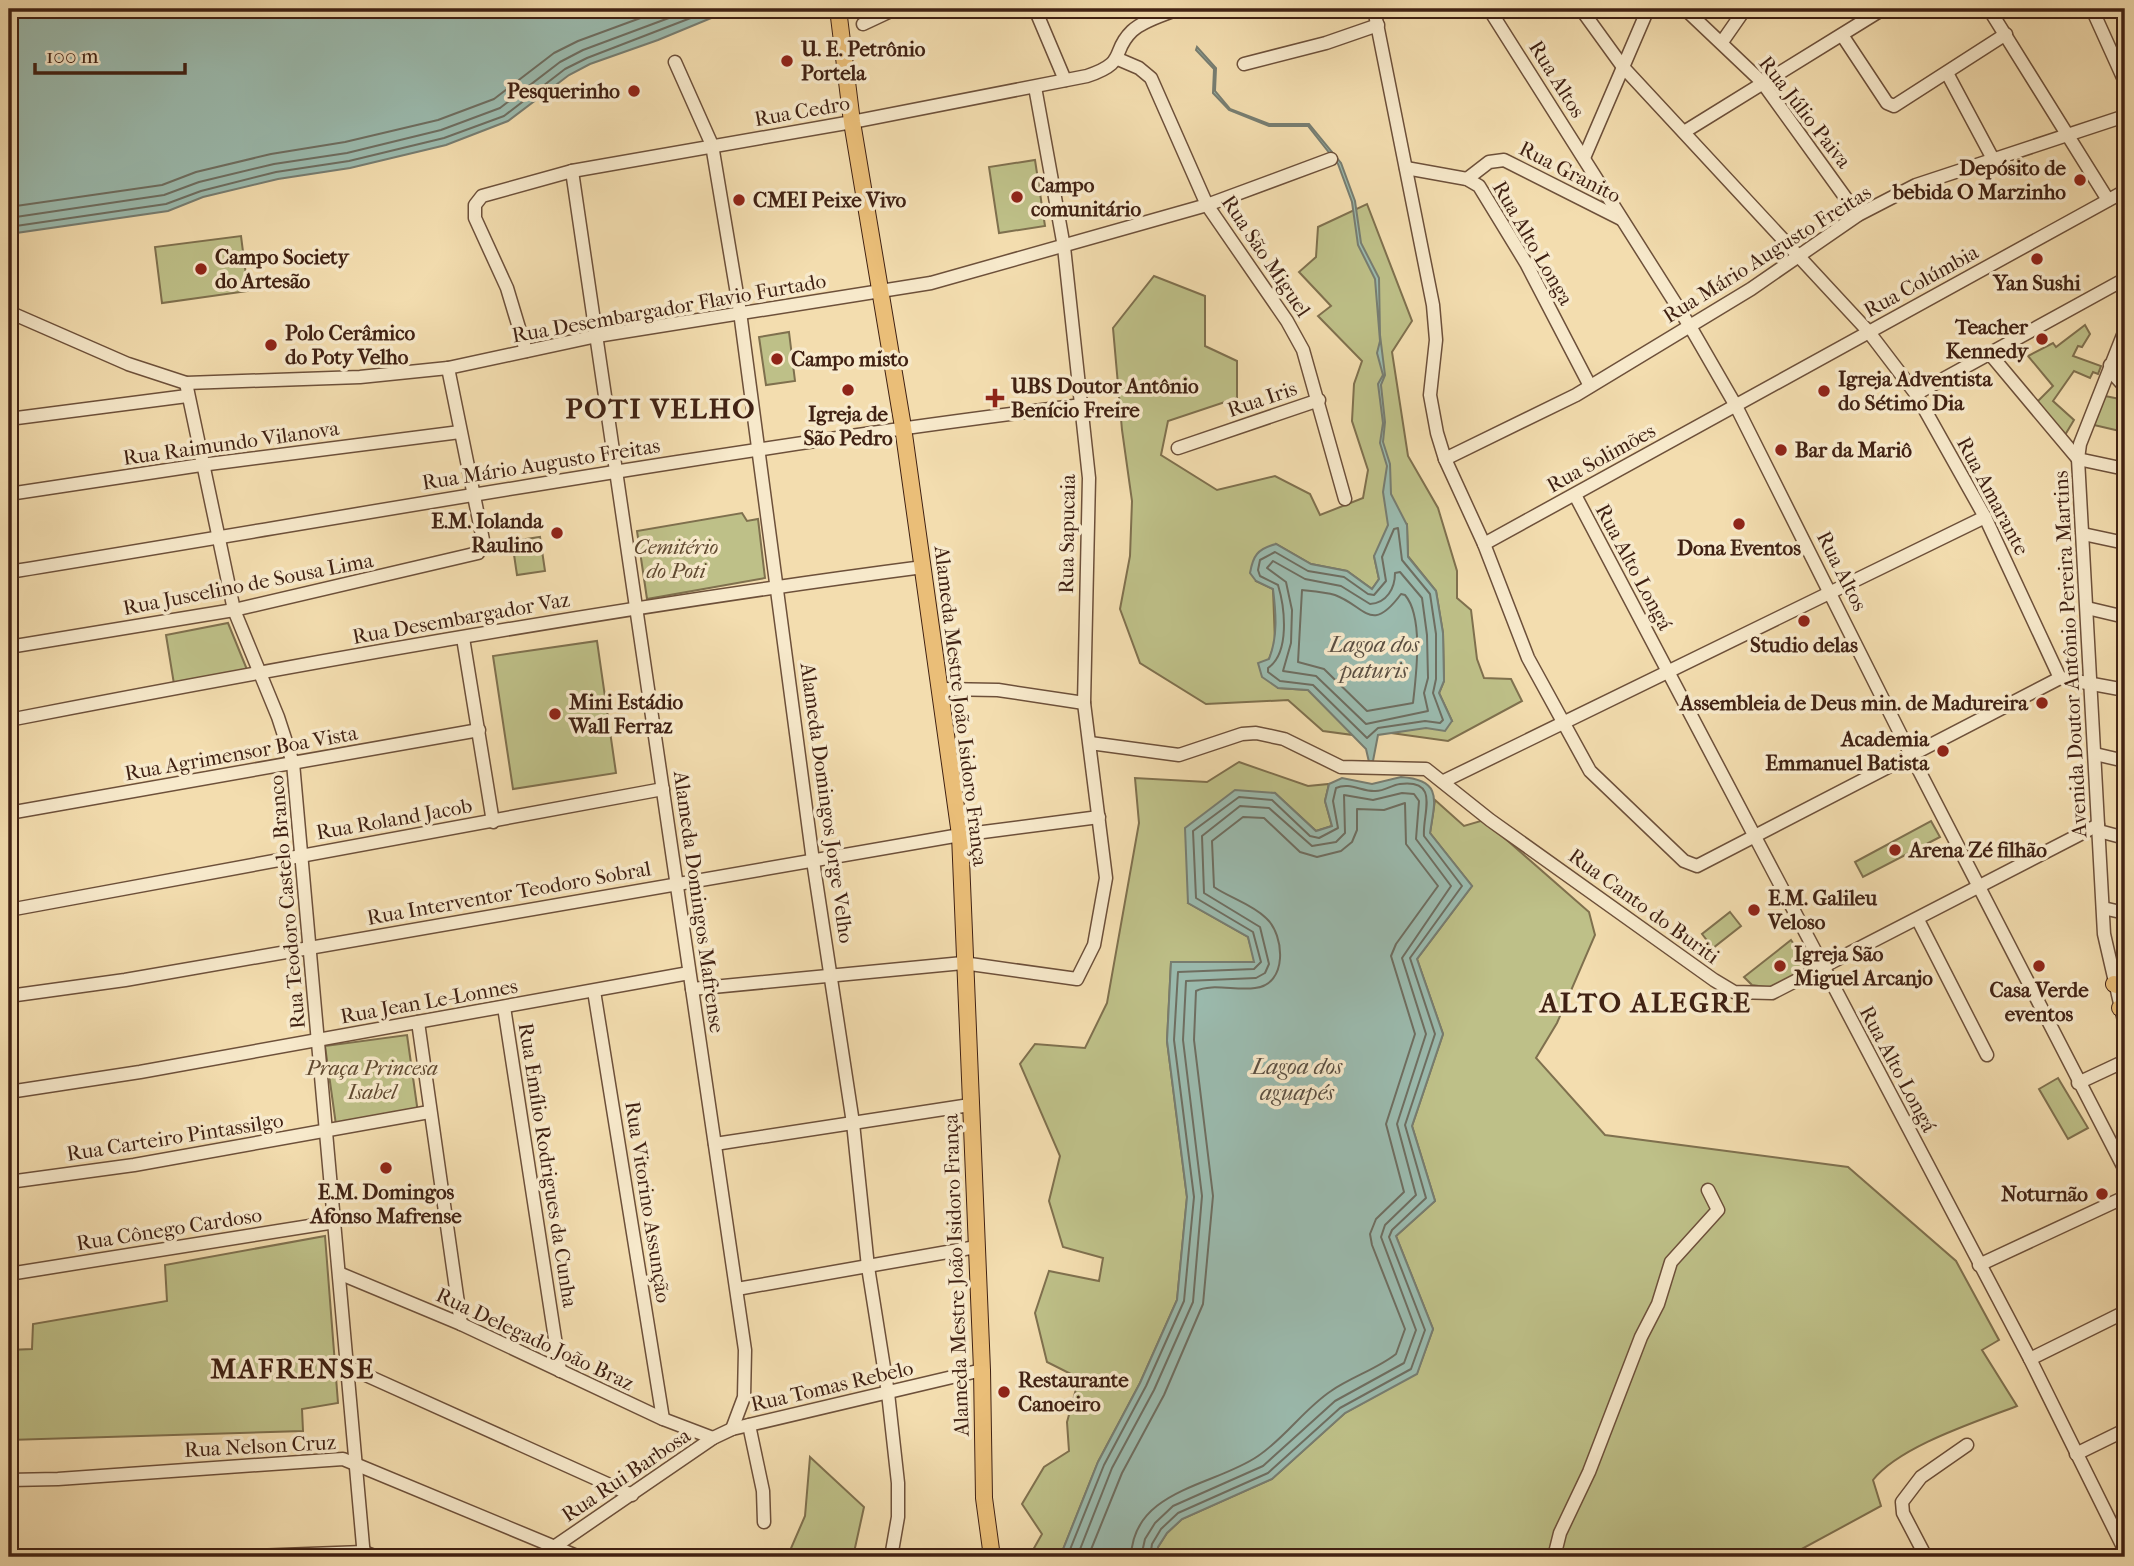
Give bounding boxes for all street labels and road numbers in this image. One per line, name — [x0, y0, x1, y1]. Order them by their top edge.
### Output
street label: Rua Altos — [1524, 36, 1590, 122]
street label: Rua Júlio Paiva — [1754, 51, 1856, 173]
street label: Rua Cedro — [752, 91, 852, 131]
street label: Rua Granito — [1515, 136, 1625, 208]
street label: Rua Alto Longa — [1488, 177, 1578, 310]
street label: Rua Mário Augusto Freitas — [1659, 180, 1876, 328]
street label: Rua São Miguel — [1216, 191, 1316, 322]
street label: Rua Colúmbia — [1859, 240, 1983, 322]
street label: Rua Desembargador Flavio Furtado — [510, 269, 828, 347]
street label: Rua Iris — [1224, 376, 1300, 422]
street label: Rua Raimundo Vilanova — [121, 416, 341, 470]
street label: Rua Solimões — [1542, 418, 1660, 498]
street label: Rua Mário Augusto Freitas — [420, 433, 662, 495]
street label: Rua Amarante — [1952, 433, 2034, 559]
street label: Avenida Doutor Antônio Pereira Martins — [2048, 470, 2092, 839]
street label: Rua Sapucaia — [1054, 474, 1080, 594]
street label: Rua Alto Longá — [1591, 500, 1677, 634]
street label: Rua Altos — [1812, 527, 1872, 615]
street label: Alameda Mestre João Isidoro França — [929, 543, 993, 868]
street label: Rua Juscelino de Sousa Lima — [121, 548, 375, 620]
street label: Rua Desembargador Vaz — [351, 587, 571, 649]
street label: Alameda Domingos Jorge Velho — [795, 660, 859, 945]
street label: Rua Agrimensor Boa Vista — [123, 721, 360, 785]
street label: Alameda Domingos Mafrense — [669, 768, 729, 1035]
street label: Rua Teodoro Castelo Branco — [264, 774, 310, 1030]
street label: Rua Roland Jacob — [314, 793, 474, 845]
street label: Rua Canto do Buriti — [1564, 843, 1724, 969]
street label: Rua Interventor Teodoro Sobral — [365, 856, 653, 930]
street label: Rua Jean Le-Lonnes — [339, 974, 520, 1028]
street label: Rua Alto Longá — [1855, 1002, 1941, 1136]
street label: Rua Emílio Rodrigues da Cunha — [514, 1021, 582, 1309]
street label: Rua Vitorino Assunção — [620, 1099, 676, 1305]
street label: Rua Carteiro Pintassilgo — [65, 1108, 285, 1166]
street label: Alameda Mestre João Isidoro França — [938, 1113, 974, 1438]
street label: Rua Cônego Cardoso — [75, 1202, 263, 1256]
street label: Rua Delegado João Braz — [432, 1283, 638, 1395]
street label: Rua Tomas Rebelo — [748, 1356, 916, 1416]
street label: Rua Rui Barbosa — [557, 1423, 695, 1527]
street label: Rua Nelson Cruz — [184, 1430, 336, 1462]

